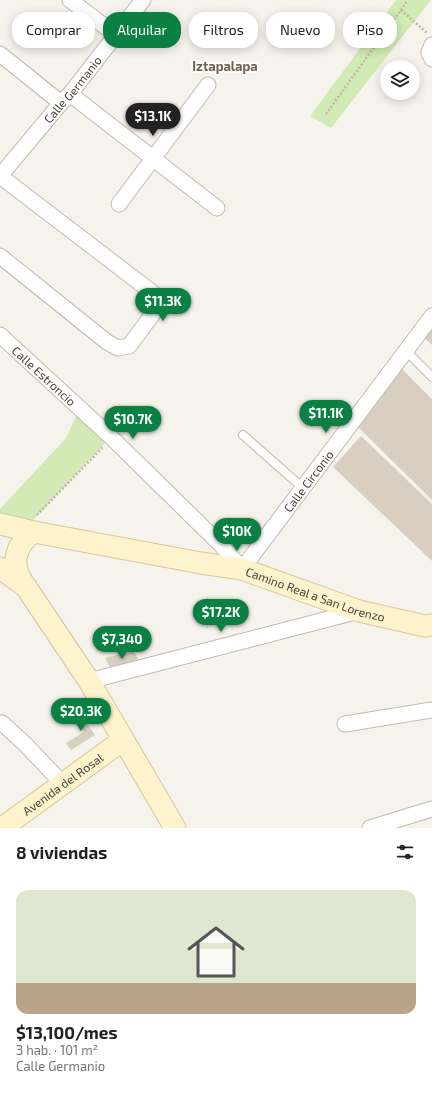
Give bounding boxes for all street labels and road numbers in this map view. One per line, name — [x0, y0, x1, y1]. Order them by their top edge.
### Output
street label: Calle Germanio — [41, 53, 104, 125]
street label: Calle Estroncio — [10, 343, 79, 408]
street label: Calle Circonio — [280, 447, 336, 515]
street label: Camino Real a San Lorenzo — [244, 564, 387, 624]
street label: Avenida del Rosal — [20, 750, 106, 818]

